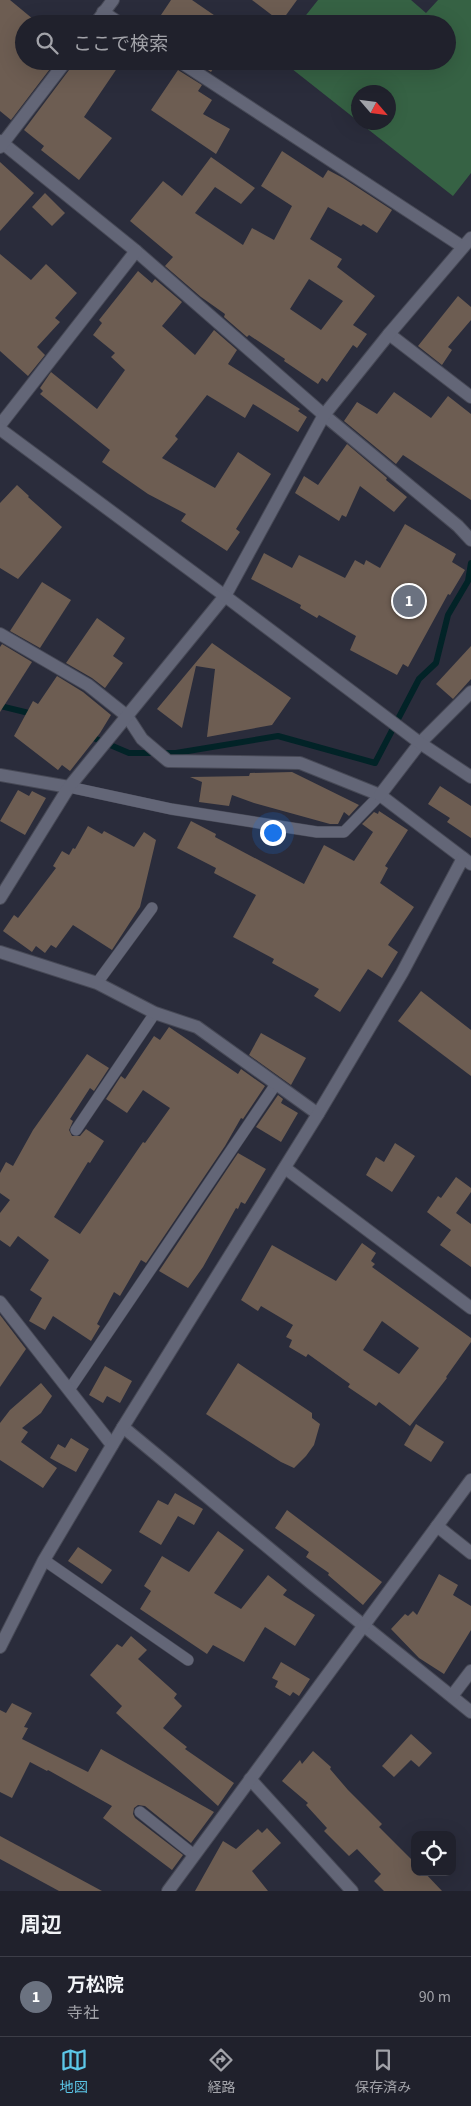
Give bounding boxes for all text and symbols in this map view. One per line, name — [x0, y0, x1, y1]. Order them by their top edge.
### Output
search box — [15, 15, 456, 70]
icon: search — [33, 29, 61, 57]
text: ここで検索 — [73, 31, 168, 58]
north arrow — [351, 85, 396, 130]
pin: 1 — [393, 582, 425, 620]
your location — [260, 820, 286, 846]
map controls — [411, 1831, 456, 1876]
button: locate — [411, 1831, 456, 1876]
text: 周辺 — [20, 1910, 62, 1940]
text: 万松院 — [67, 1972, 124, 1999]
text: 1 — [32, 1986, 40, 2008]
text: 90 m — [419, 1986, 451, 2008]
text: 寺社 — [67, 2002, 99, 2024]
tab: 地図 — [60, 2046, 88, 2098]
tab: 経路 — [207, 2046, 235, 2098]
tab: 保存済み — [355, 2046, 411, 2098]

